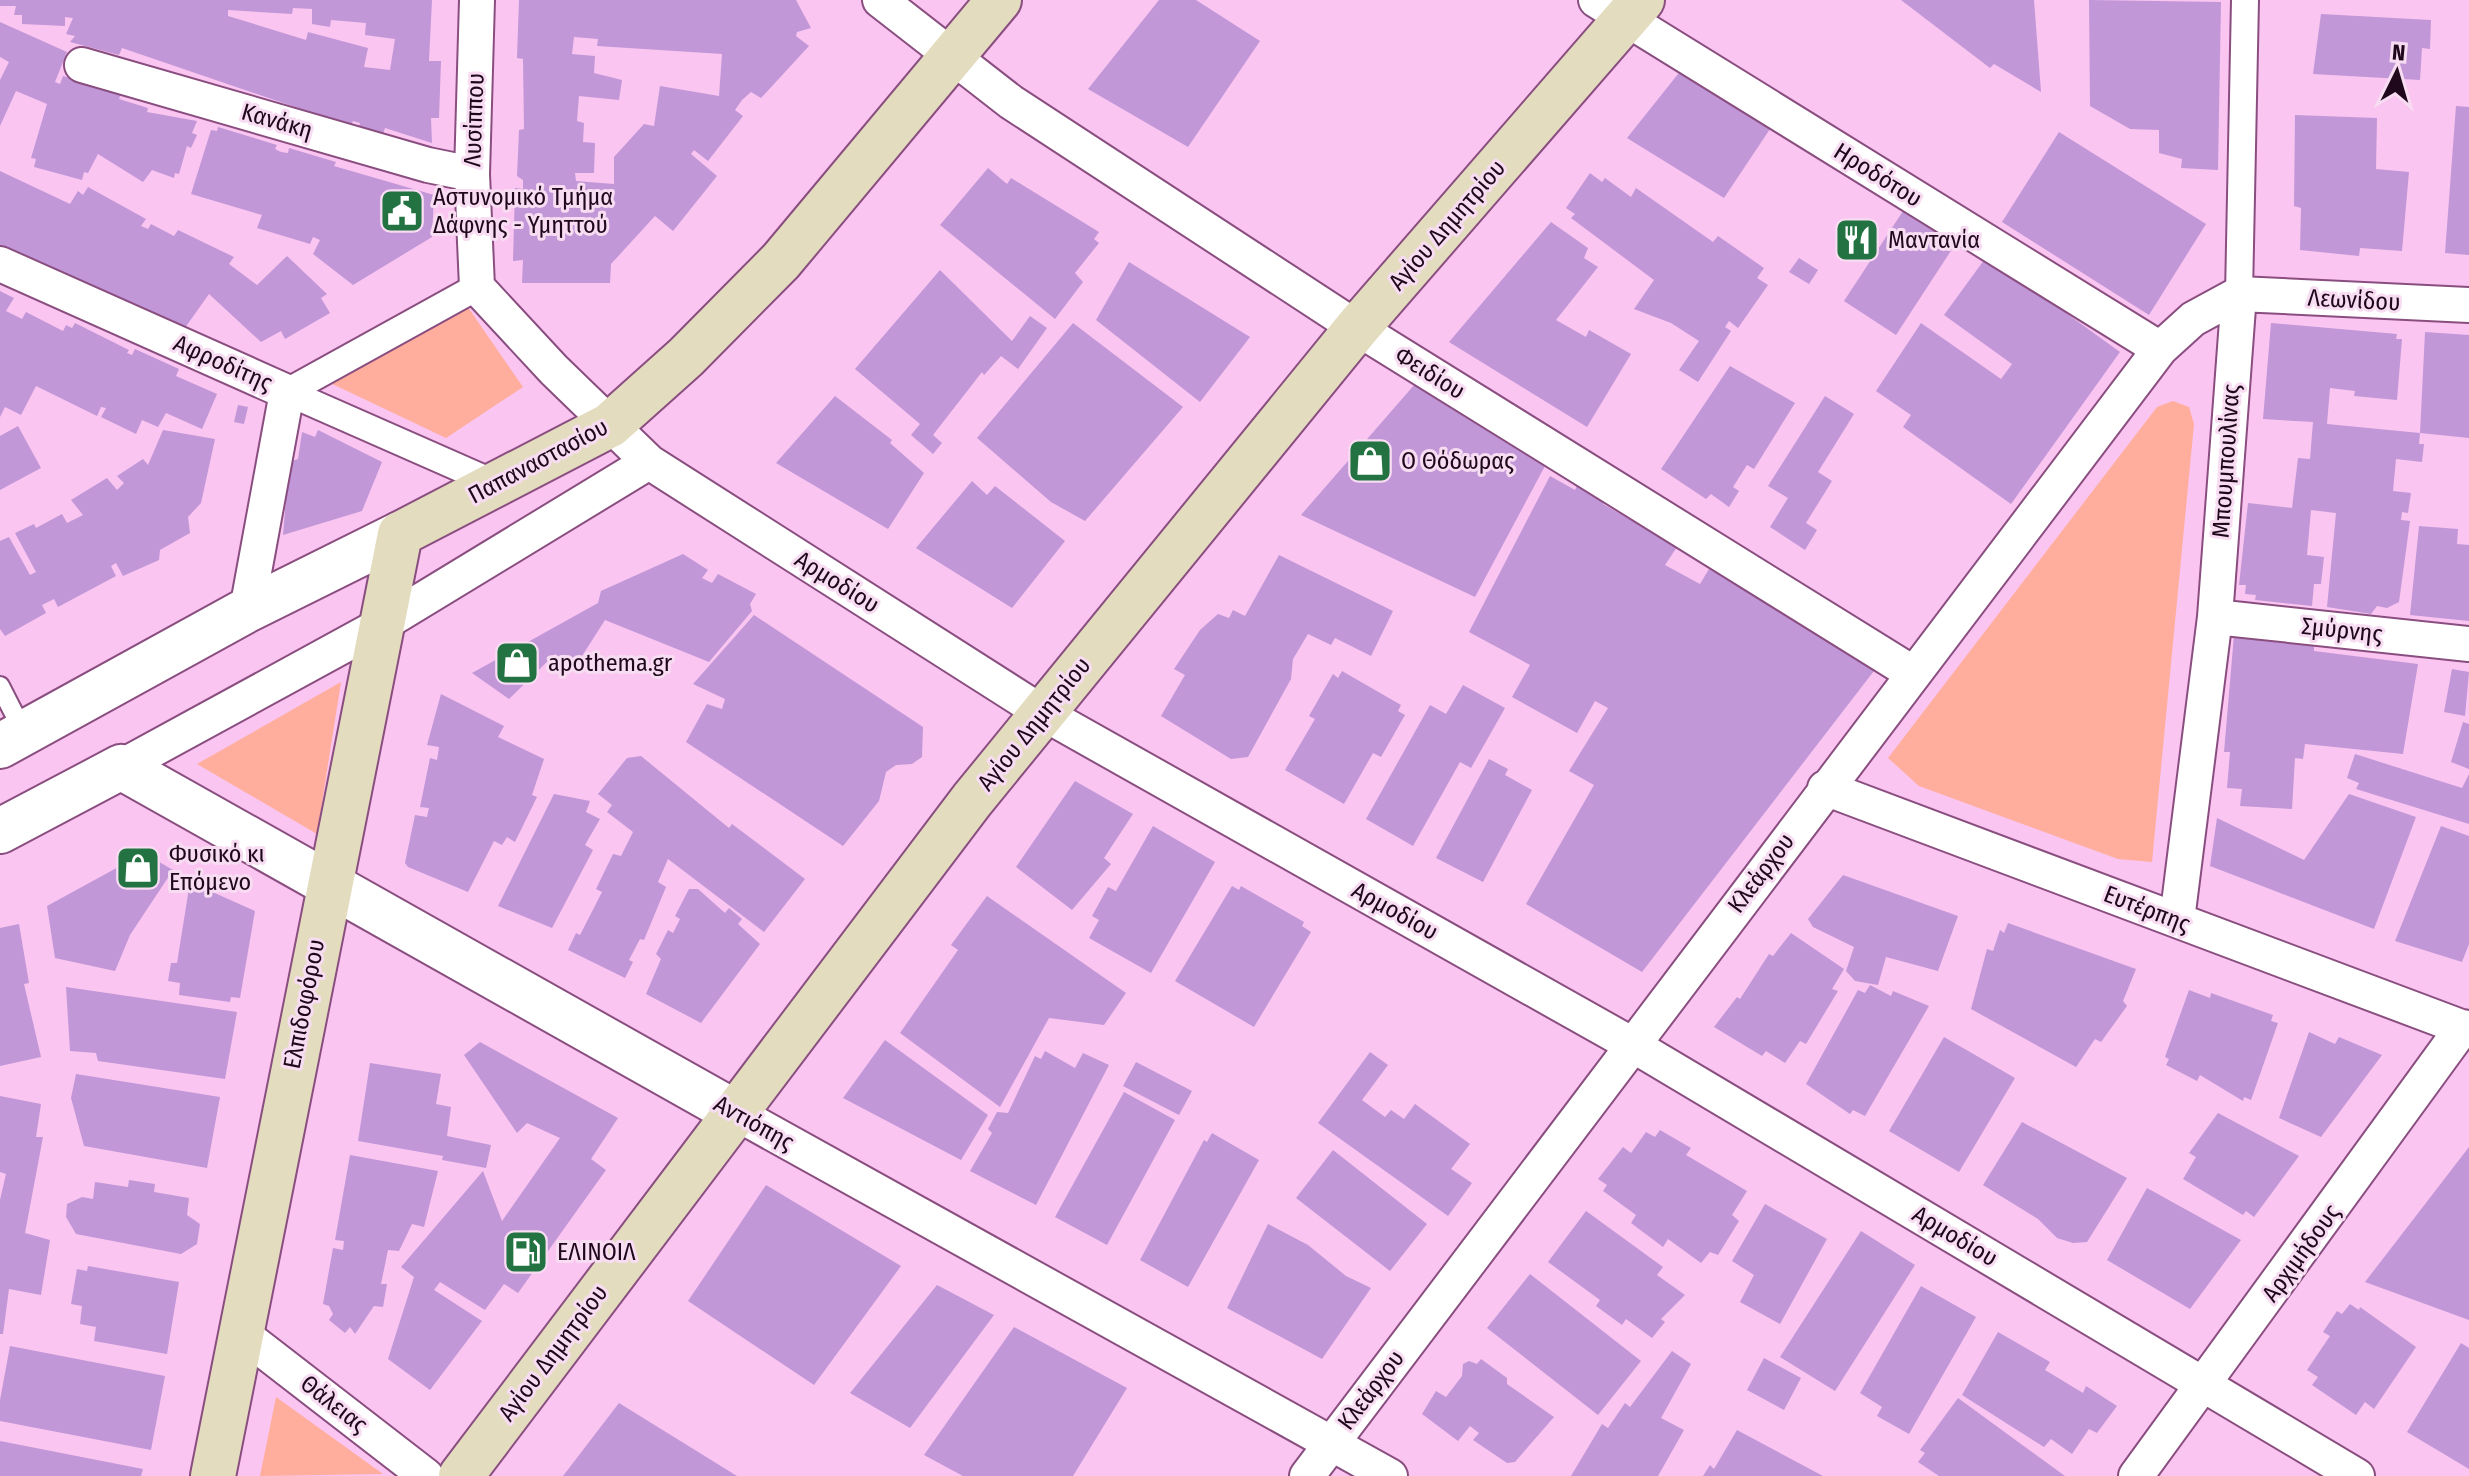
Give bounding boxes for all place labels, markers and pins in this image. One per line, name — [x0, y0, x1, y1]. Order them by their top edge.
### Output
place label: Αστυνομικό Τμήμα Δάφνης - Υμηττού — [433, 183, 613, 239]
public building icon: Αστυνομικό Τμήμα Δάφνης - Υμηττού — [378, 187, 426, 235]
restaurant icon: Μαντανία — [1833, 216, 1881, 264]
place label: Μαντανία — [1888, 226, 1980, 254]
shop icon: Ο Θόδωρας — [1346, 437, 1394, 485]
place label: Ο Θόδωρας — [1401, 447, 1514, 475]
shop icon: apothema.gr — [493, 639, 541, 687]
place label: apothema.gr — [548, 649, 673, 677]
place label: Φυσικό κι Επόμενο — [169, 840, 264, 896]
shop icon: Φυσικό κι Επόμενο — [114, 844, 162, 892]
fuel station icon: ΕΛΙΝΟΙΛ — [502, 1228, 550, 1276]
place label: ΕΛΙΝΟΙΛ — [557, 1238, 636, 1266]

